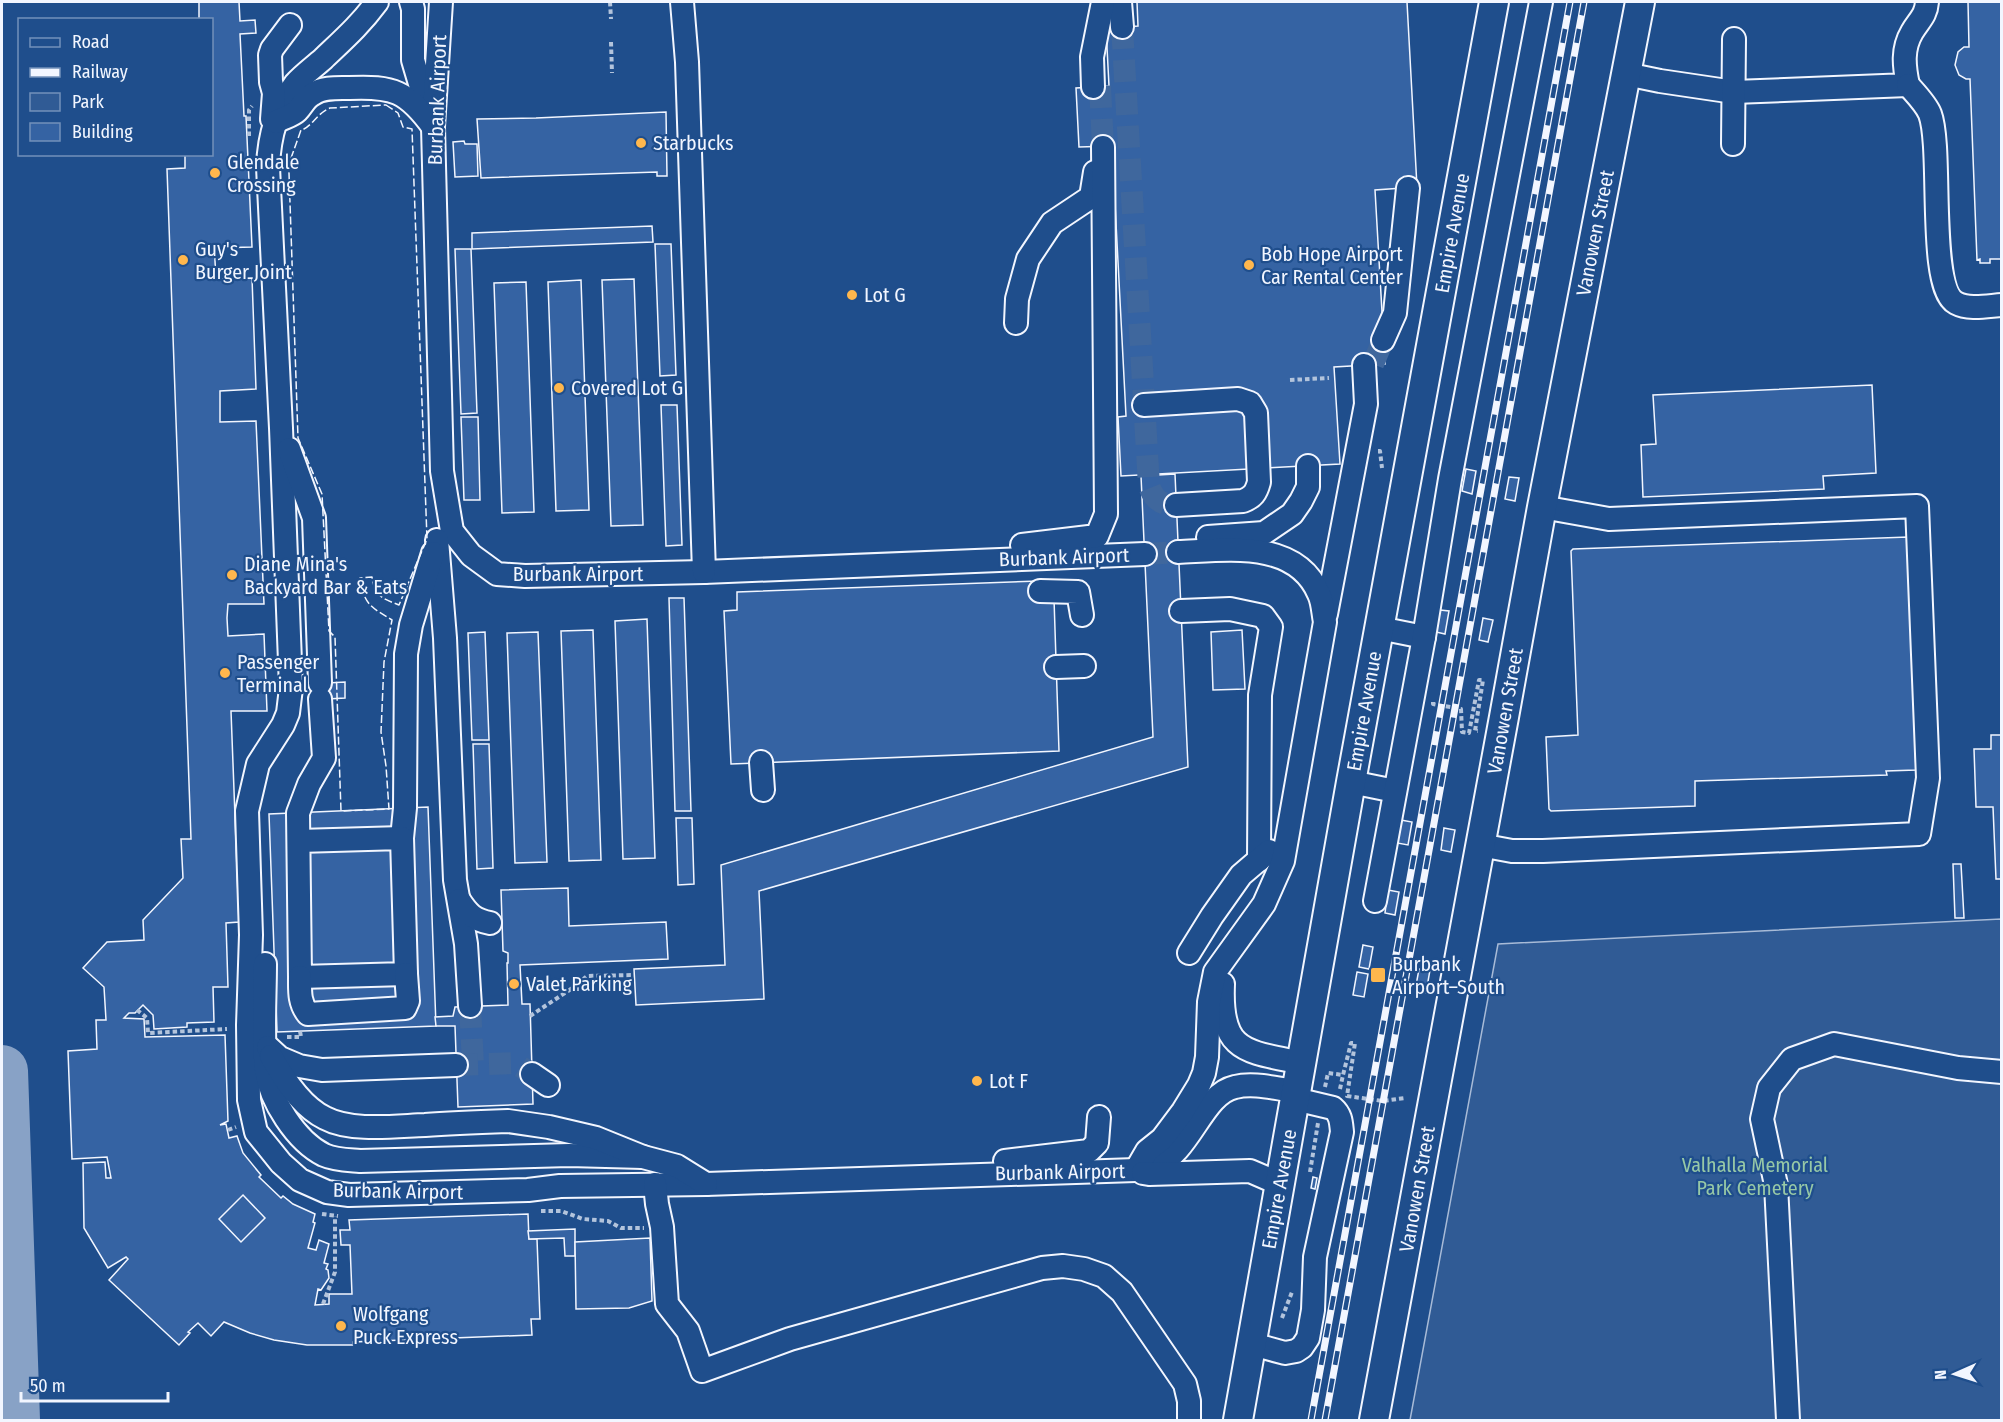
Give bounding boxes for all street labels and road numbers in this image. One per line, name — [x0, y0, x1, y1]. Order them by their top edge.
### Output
street label: Burbank Airport — [423, 34, 451, 166]
street label: Vanowen Street — [1571, 168, 1619, 298]
street label: Empire Avenue — [1430, 171, 1474, 295]
street label: Burbank Airport — [998, 543, 1130, 571]
street label: Burbank Airport — [513, 562, 644, 586]
street label: Vanowen Street — [1482, 646, 1528, 776]
street label: Empire Avenue — [1342, 649, 1386, 773]
street label: Vanowen Street — [1394, 1124, 1440, 1254]
street label: Empire Avenue — [1257, 1127, 1301, 1251]
street label: Burbank Airport — [995, 1159, 1126, 1185]
street label: Burbank Airport — [333, 1178, 464, 1204]

